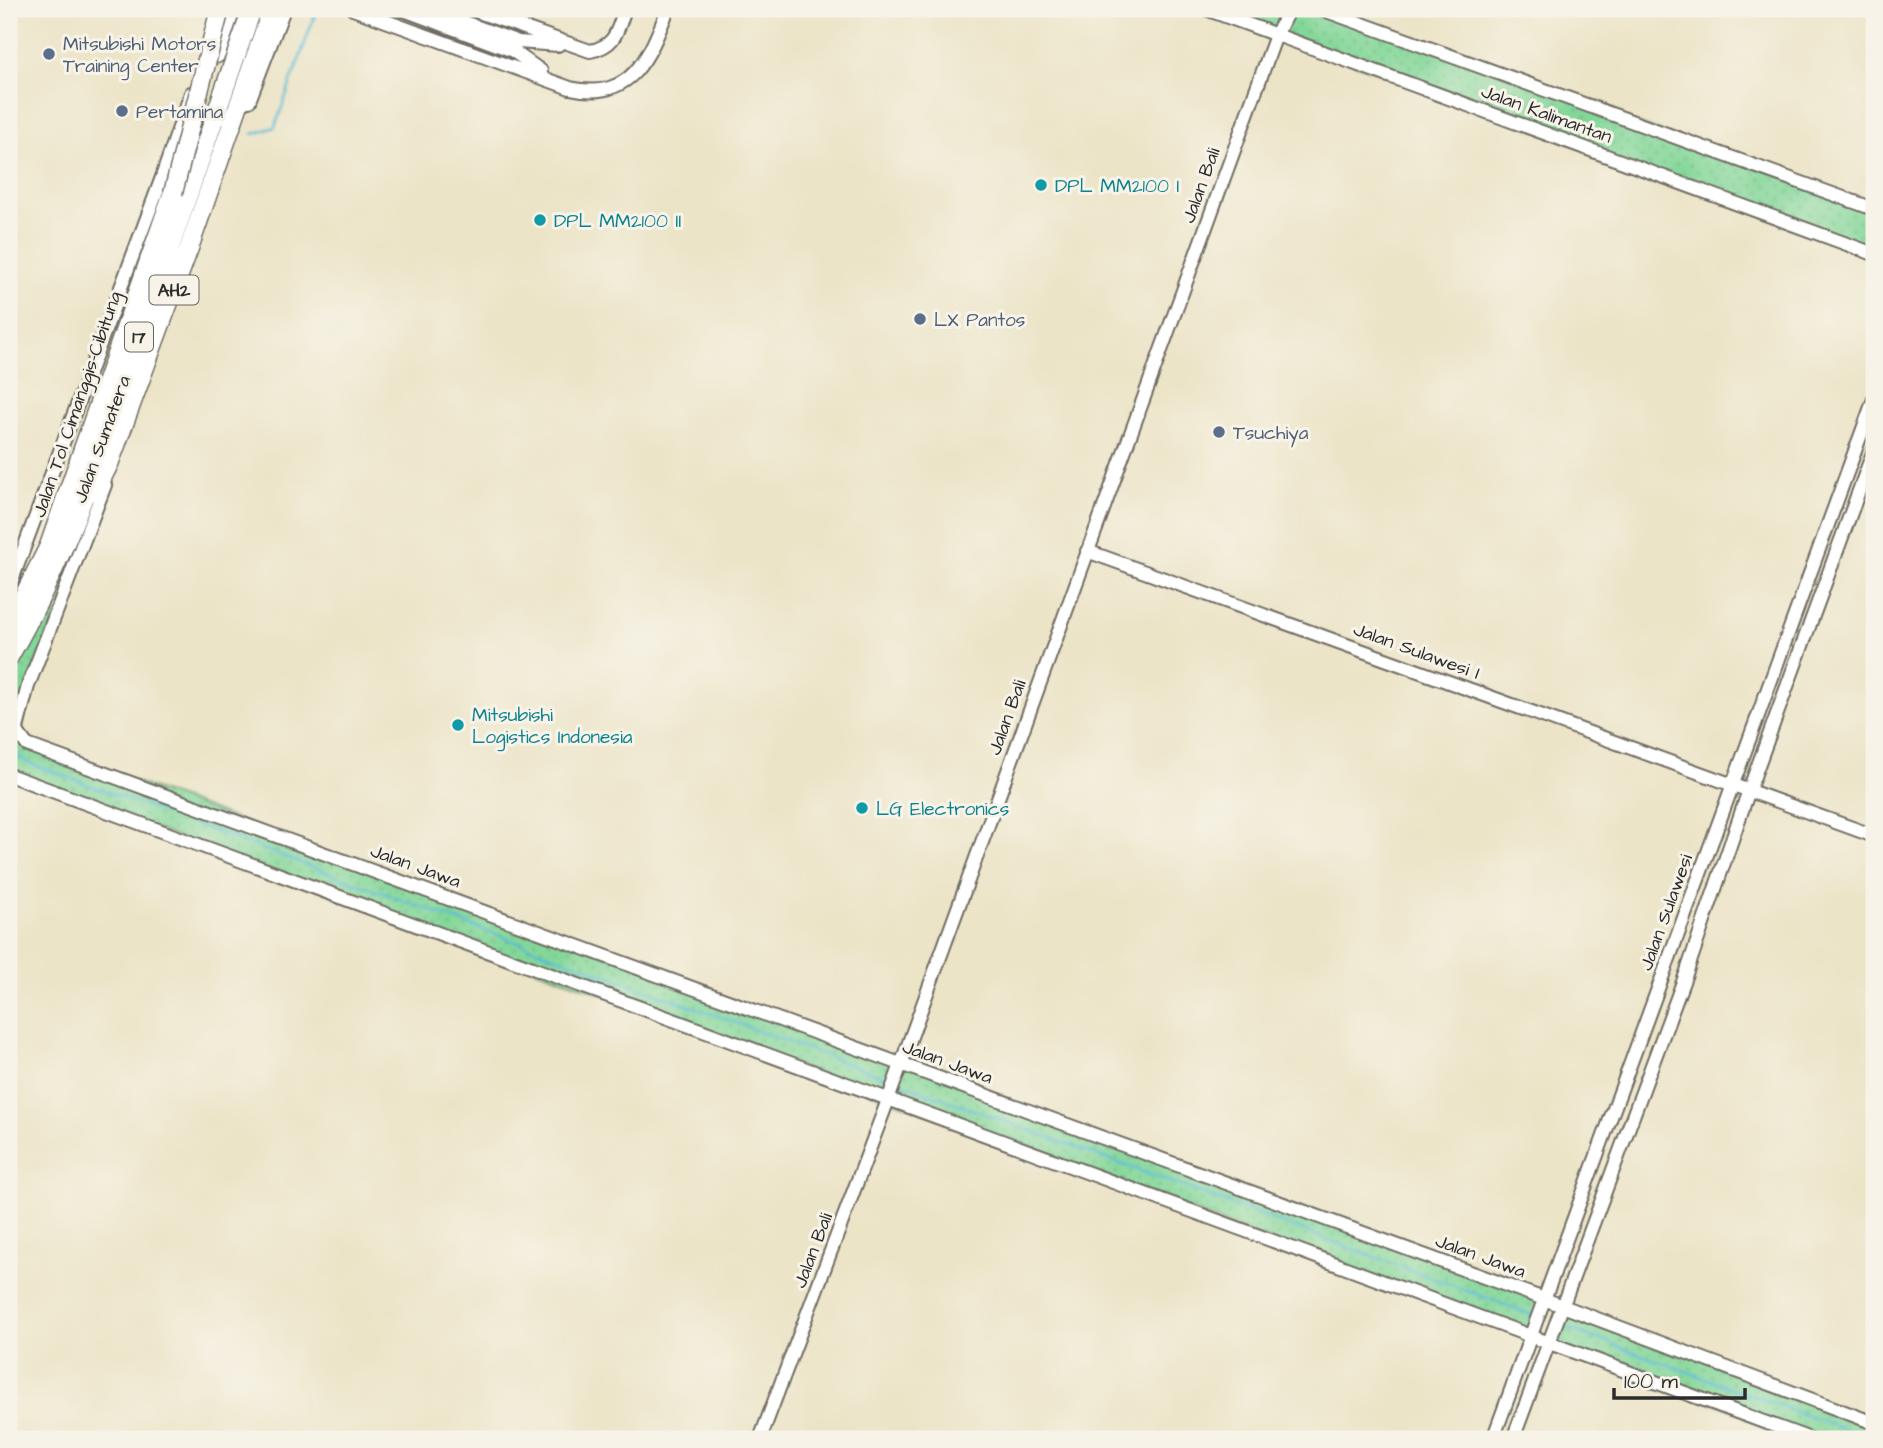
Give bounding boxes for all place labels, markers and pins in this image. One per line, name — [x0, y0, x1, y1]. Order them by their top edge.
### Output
place label: Mitsubishi Motors Training Center — [63, 31, 216, 81]
marker: Mitsubishi Motors Training Center — [41, 46, 57, 62]
place label: Pertamina — [136, 99, 223, 126]
marker: Pertamina — [114, 103, 130, 119]
place label: DPL MM2100 I — [1055, 173, 1179, 200]
marker: DPL MM2100 I — [1033, 177, 1049, 193]
place label: DPL MM2100 II — [554, 208, 681, 235]
marker: DPL MM2100 II — [532, 212, 548, 228]
place label: LX Pantos — [934, 307, 1025, 334]
marker: LX Pantos — [912, 311, 928, 327]
place label: Tsuchiya — [1233, 420, 1309, 448]
marker: Tsuchiya — [1211, 424, 1227, 440]
place label: Mitsubishi Logistics Indonesia — [472, 702, 633, 752]
marker: Mitsubishi Logistics Indonesia — [450, 717, 466, 733]
place label: LG Electronics — [876, 796, 1009, 823]
marker: LG Electronics — [854, 800, 870, 816]

